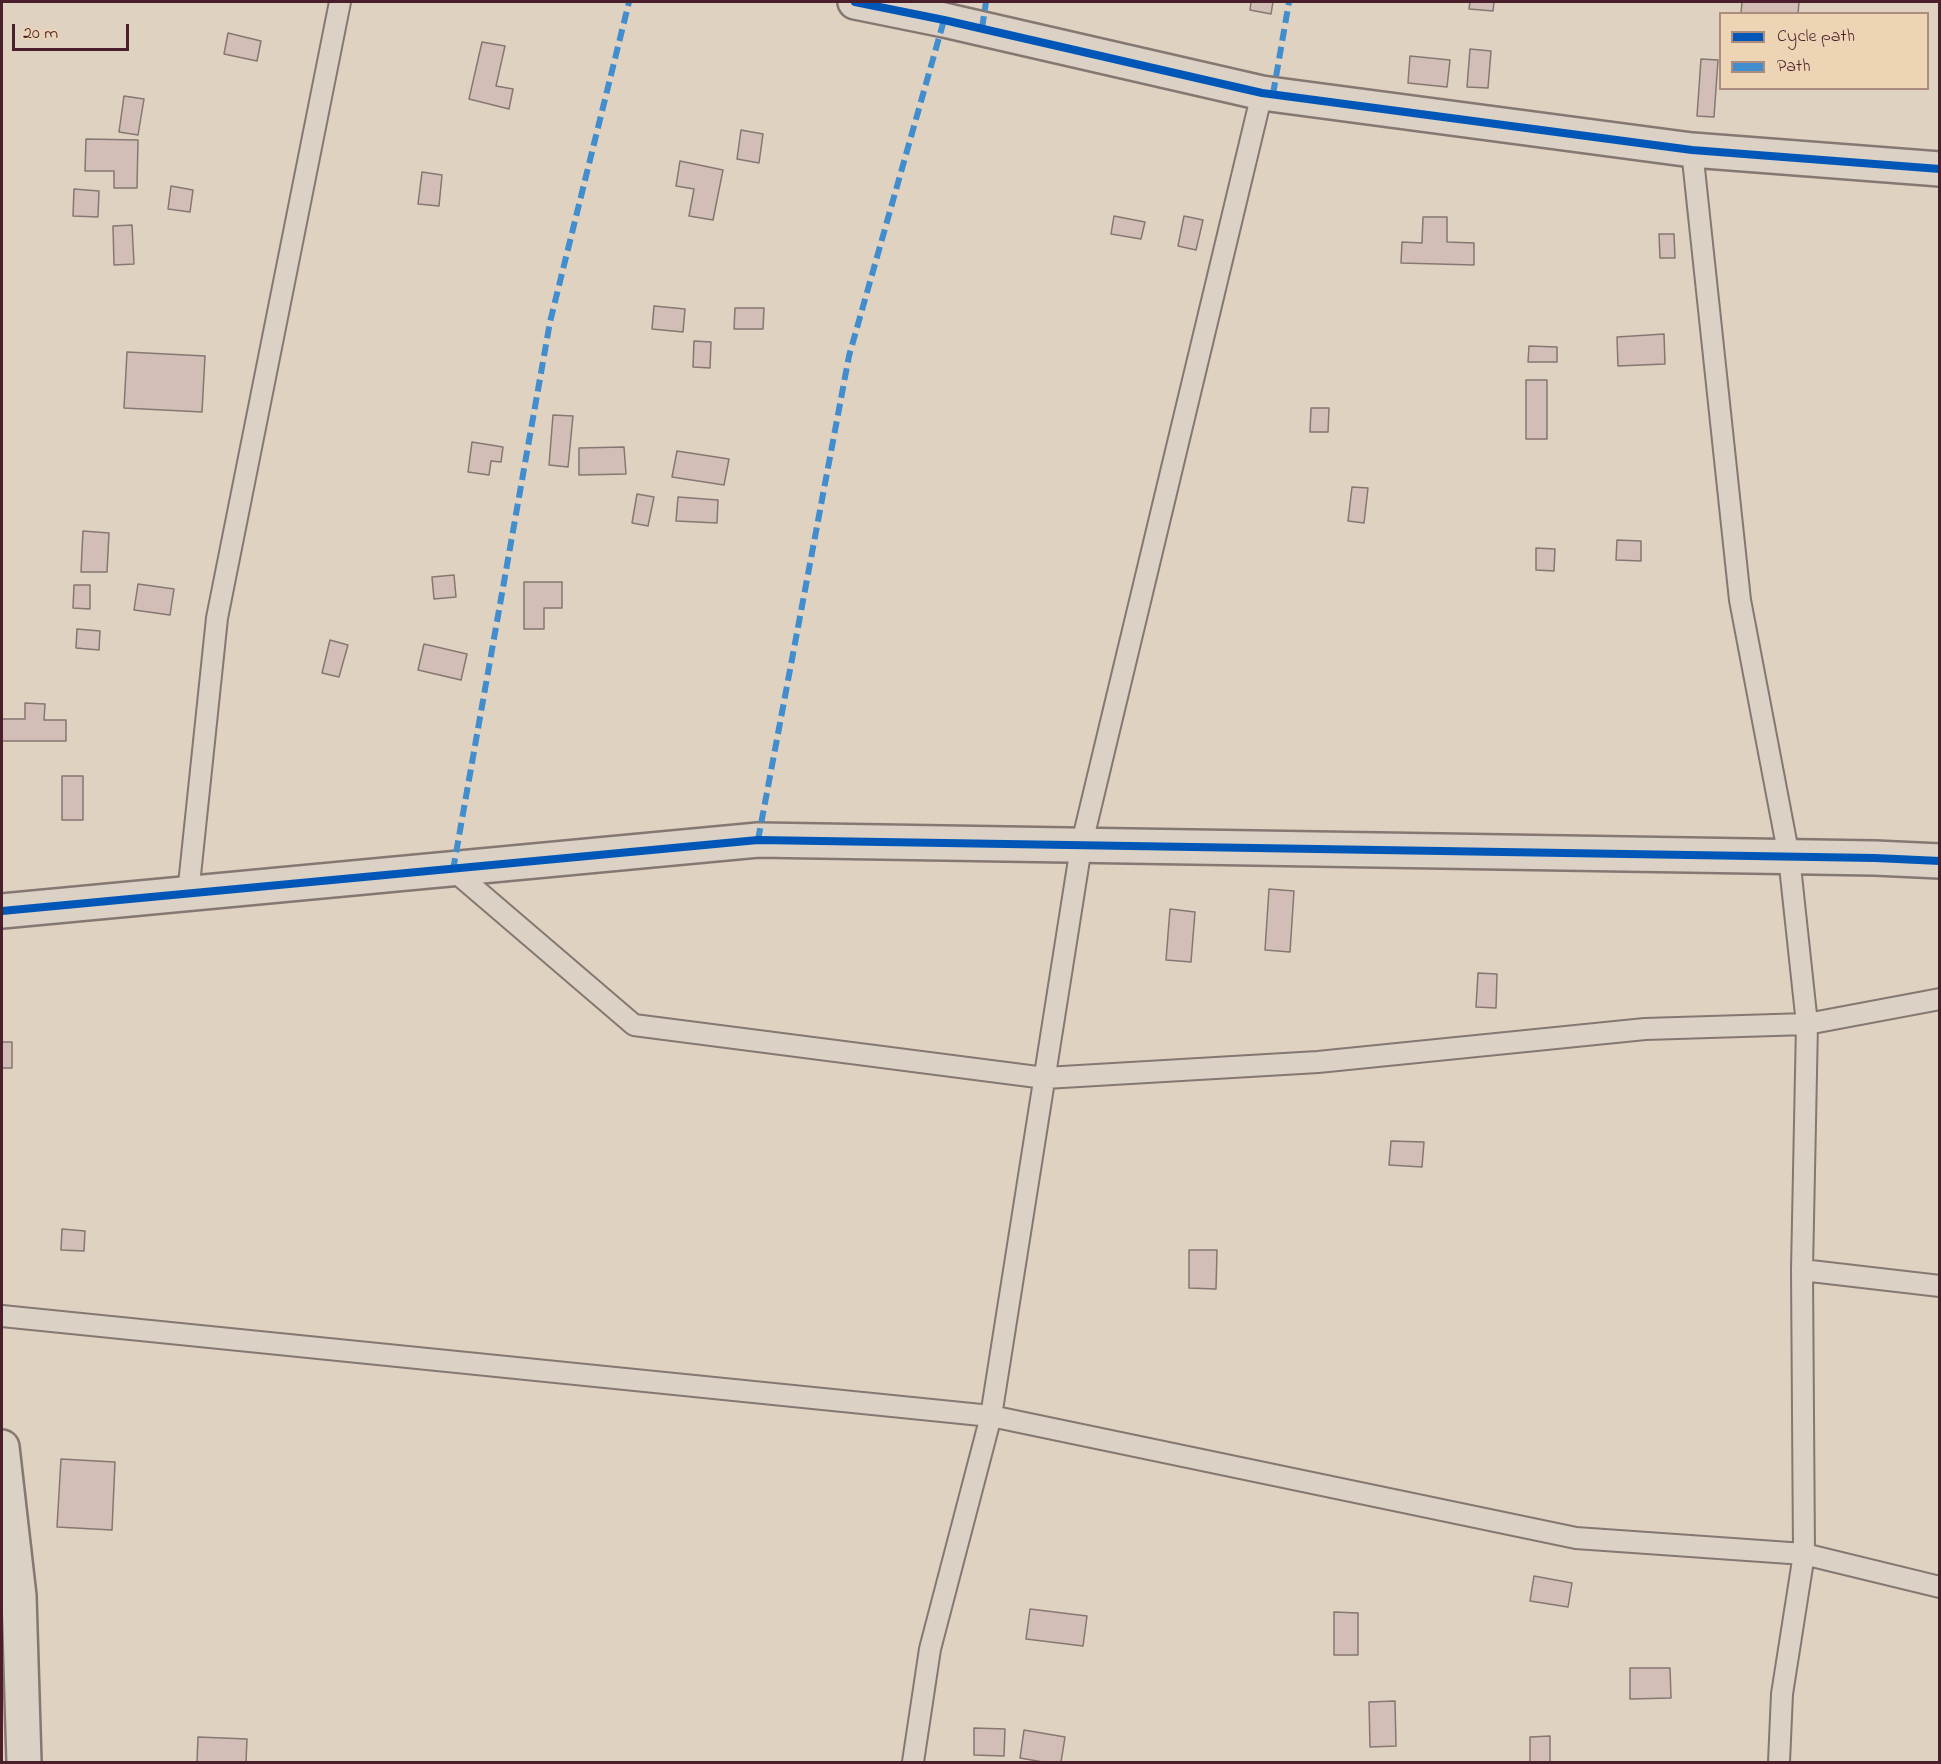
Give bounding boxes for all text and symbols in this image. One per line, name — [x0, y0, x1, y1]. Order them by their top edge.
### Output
scale bar — [15, 12, 132, 50]
legend — [1719, 12, 1929, 90]
text: 20 m — [23, 21, 58, 47]
text: Cycle path — [1777, 24, 1855, 50]
text: Path — [1777, 54, 1811, 80]

